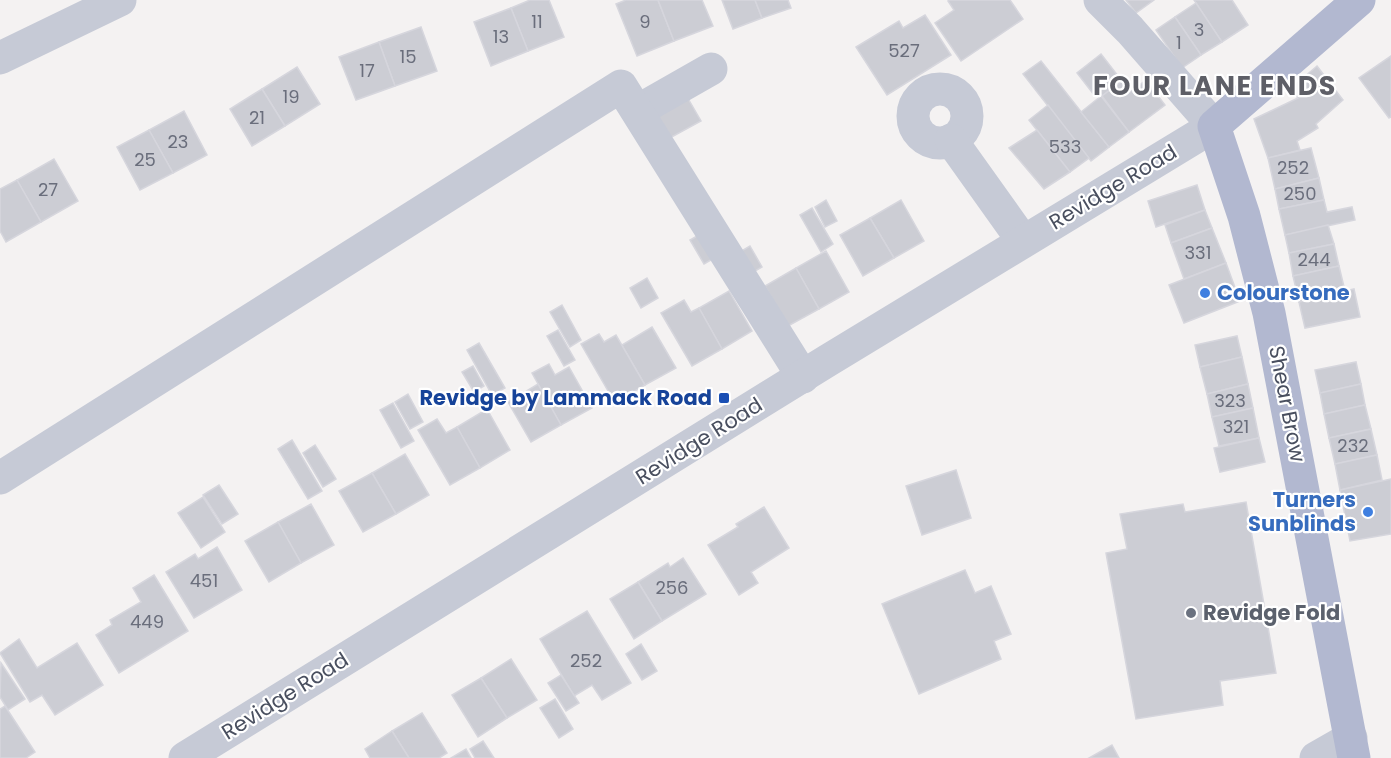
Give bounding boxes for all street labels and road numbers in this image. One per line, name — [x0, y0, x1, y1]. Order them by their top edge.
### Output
street label: Revidge Road — [1043, 137, 1182, 236]
street label: Shear Brow — [1262, 343, 1313, 464]
street label: Revidge Road — [630, 390, 768, 491]
street label: Revidge Road — [216, 645, 354, 746]

